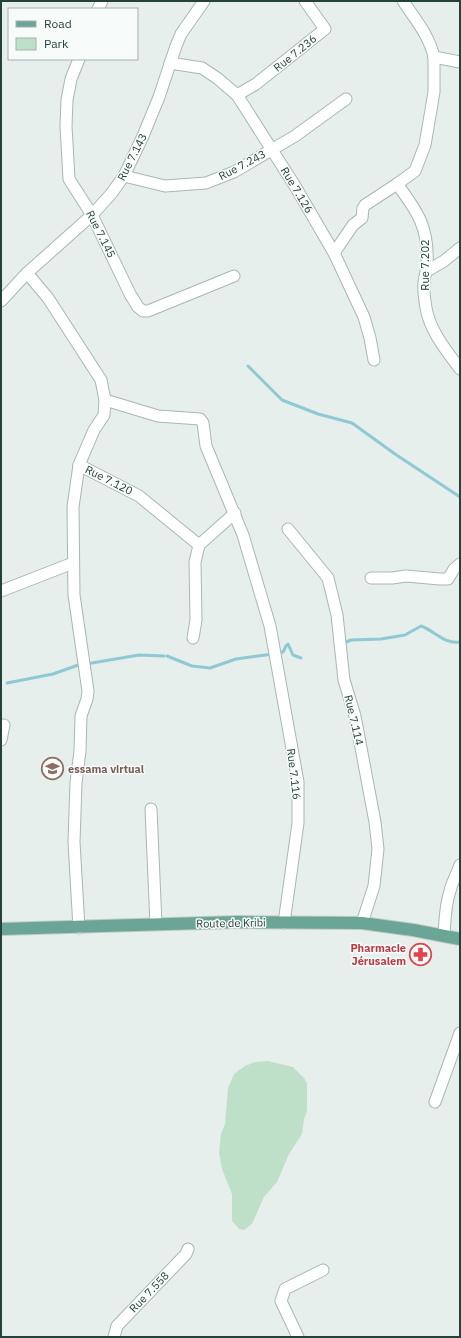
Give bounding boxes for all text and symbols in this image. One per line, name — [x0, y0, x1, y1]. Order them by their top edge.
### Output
legend — [8, 8, 138, 60]
text: Road — [44, 16, 72, 31]
street label: Rue 7.236 — [271, 31, 319, 75]
text: Park — [44, 36, 69, 51]
street label: Rue 7.143 — [114, 131, 150, 183]
street label: Rue 7.243 — [216, 147, 268, 183]
street label: Rue 7.126 — [278, 164, 316, 216]
street label: Rue 7.145 — [83, 208, 119, 260]
street label: Rue 7.202 — [418, 239, 432, 291]
street label: Rue 7.120 — [83, 462, 135, 498]
street label: Rue 7.114 — [341, 693, 367, 747]
street label: Rue 7.116 — [284, 748, 304, 800]
school or university icon: essama virtual — [40, 756, 66, 782]
place label: essama virtual — [68, 762, 145, 776]
street label: Route de Kribi — [196, 915, 266, 931]
place label: Pharmacie Jérusalem — [350, 941, 406, 968]
pharmacy icon: Pharmacie Jérusalem — [408, 941, 434, 967]
street label: Rue 7.558 — [126, 1269, 172, 1315]

